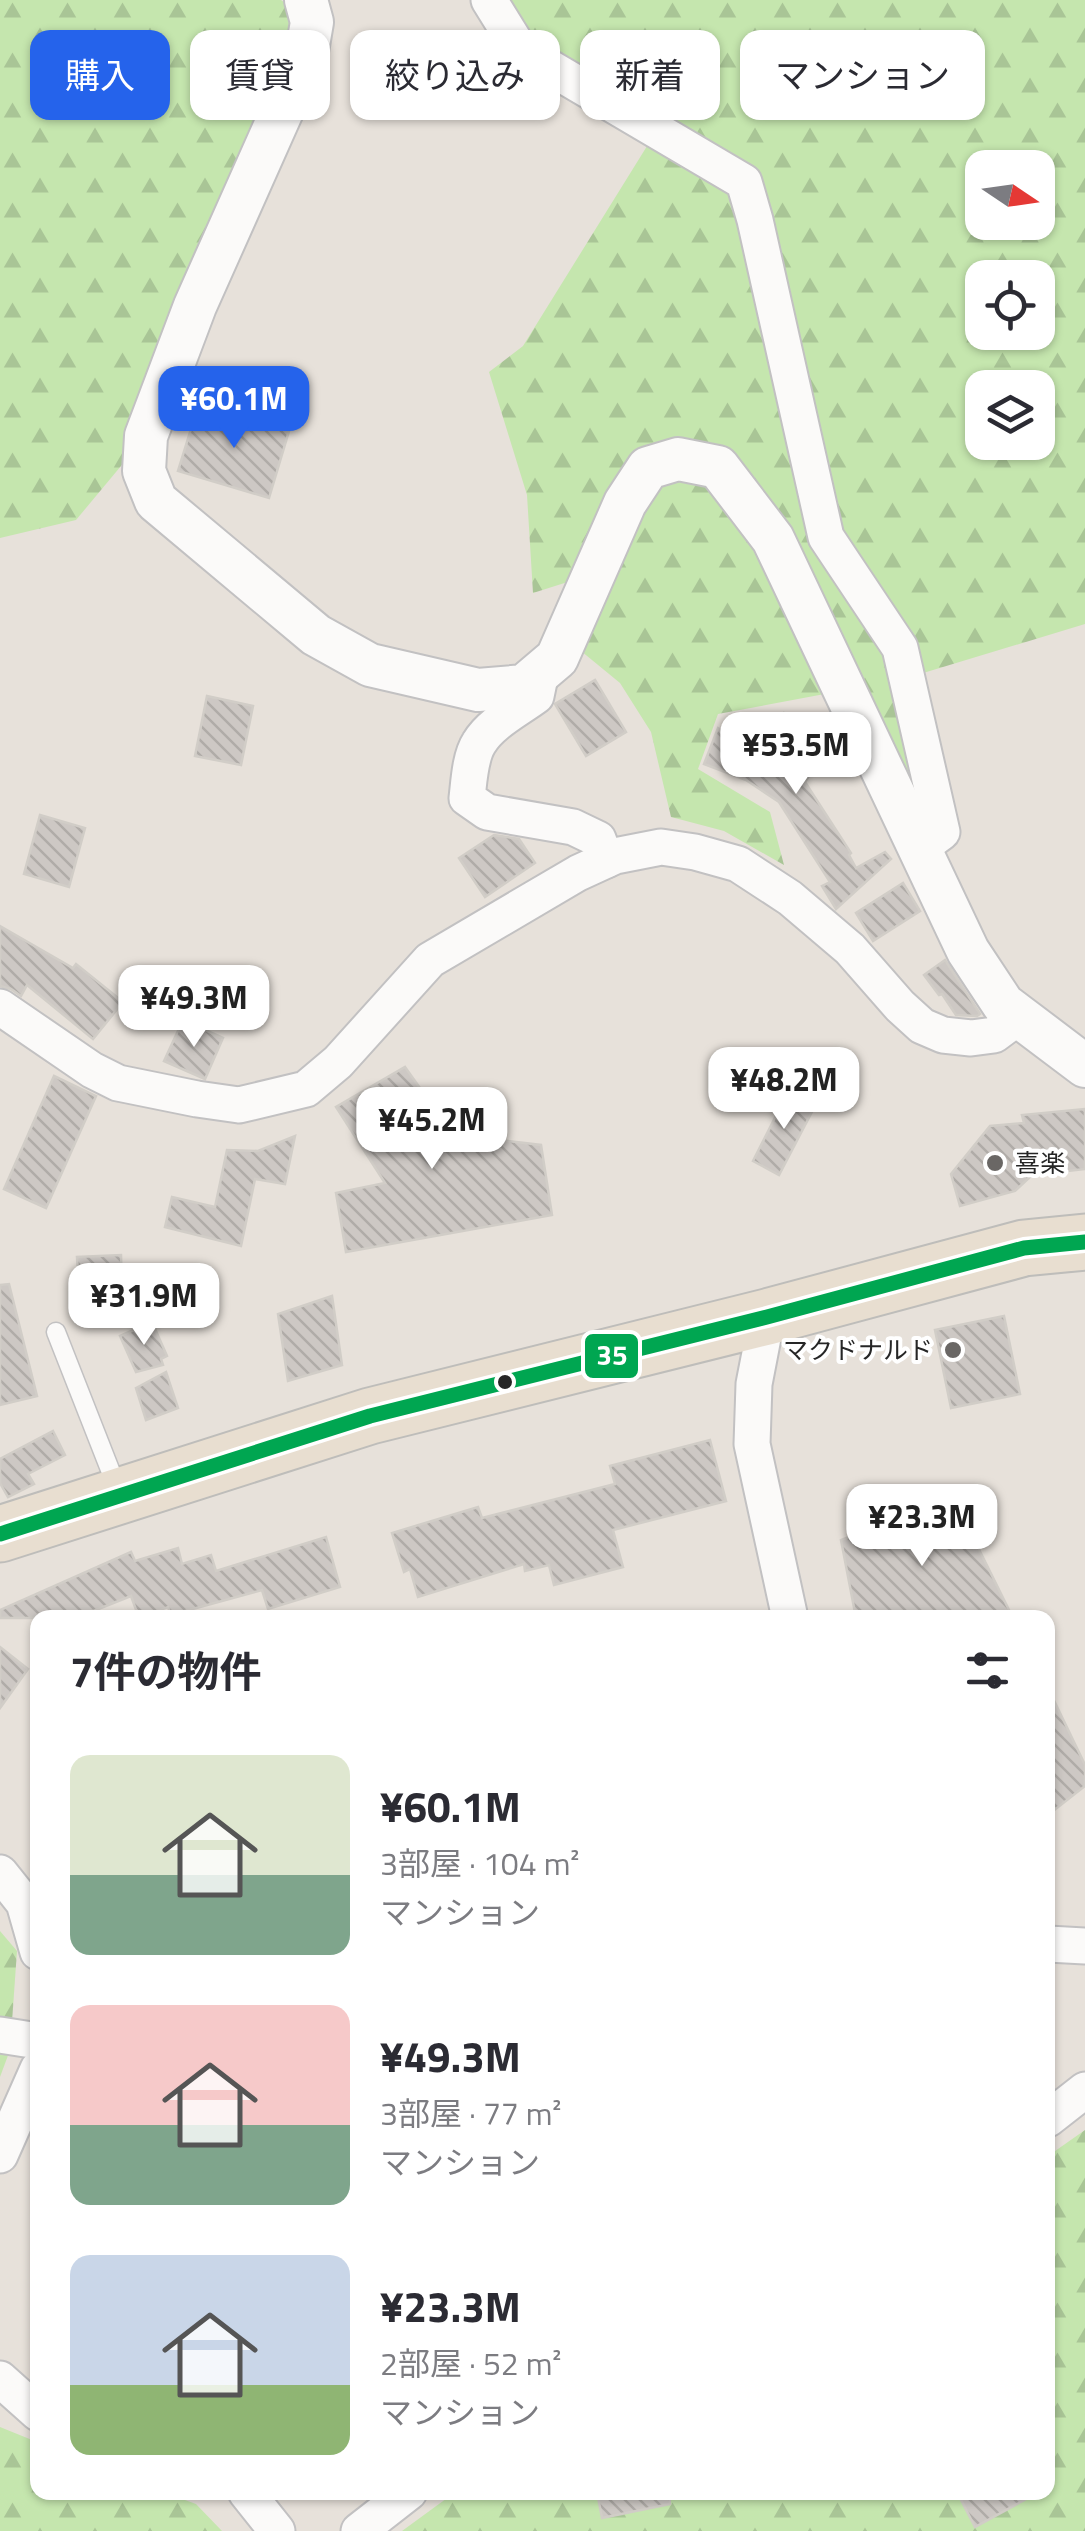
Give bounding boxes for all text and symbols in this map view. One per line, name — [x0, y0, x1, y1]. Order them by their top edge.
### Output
chip: 購入 — [30, 30, 170, 120]
chip: 賃貸 — [190, 30, 330, 120]
chip: 絞り込み — [350, 30, 560, 120]
chip: 新着 — [580, 30, 720, 120]
chip: マンション — [740, 30, 985, 120]
north arrow — [965, 150, 1055, 240]
map controls — [965, 150, 1055, 460]
button: locate — [965, 260, 1055, 350]
pin: ¥60.1M — [153, 366, 315, 451]
button: layers — [965, 370, 1055, 460]
text: ¥60.1M — [180, 374, 288, 422]
pin: ¥53.5M — [715, 712, 877, 797]
text: ¥53.5M — [742, 720, 850, 768]
pin: ¥49.3M — [113, 965, 275, 1050]
text: ¥49.3M — [140, 973, 248, 1021]
pin: ¥48.2M — [703, 1047, 865, 1132]
text: ¥48.2M — [730, 1055, 838, 1103]
pin: ¥45.2M — [351, 1087, 513, 1172]
text: ¥45.2M — [378, 1095, 486, 1143]
place label: 喜楽 — [1015, 1144, 1065, 1182]
marker: 喜楽 — [984, 1152, 1006, 1174]
pin: ¥31.9M — [63, 1263, 225, 1348]
text: ¥31.9M — [90, 1271, 198, 1319]
place label: マクドナルド — [783, 1331, 933, 1369]
line badge: 35 — [583, 1332, 640, 1380]
text: 35 — [596, 1333, 628, 1376]
marker: マクドナルド — [942, 1339, 964, 1361]
unlabelled marker — [495, 1372, 515, 1392]
pin: ¥23.3M — [841, 1484, 1003, 1569]
text: ¥23.3M — [868, 1492, 976, 1540]
text: 7件の物件 — [70, 1639, 262, 1703]
icon: filters — [960, 1643, 1015, 1698]
text: ¥60.1M — [380, 1774, 521, 1838]
icon: home — [150, 1795, 270, 1915]
text: 3部屋 · 104 m² — [380, 1839, 579, 1887]
text: マンション — [380, 1888, 540, 1936]
text: ¥49.3M — [380, 2024, 521, 2088]
icon: home — [150, 2045, 270, 2165]
text: 3部屋 · 77 m² — [380, 2089, 562, 2137]
text: マンション — [380, 2138, 540, 2186]
text: ¥23.3M — [380, 2274, 521, 2338]
icon: home — [150, 2295, 270, 2415]
text: 2部屋 · 52 m² — [380, 2339, 562, 2387]
text: マンション — [380, 2388, 540, 2436]

